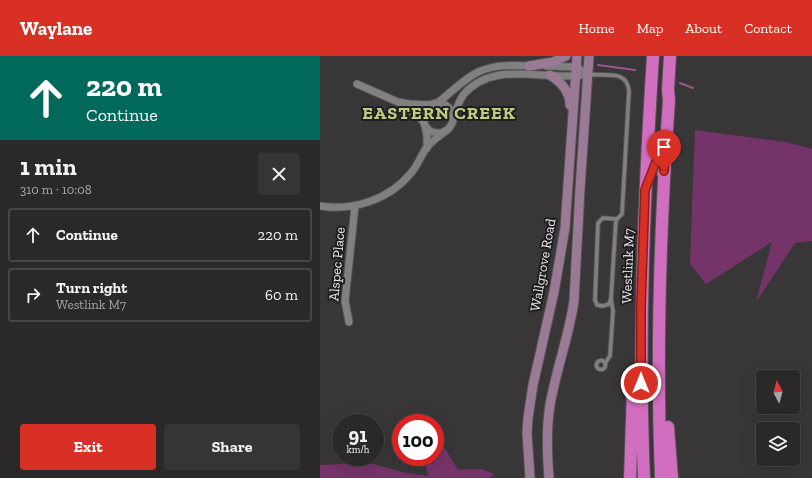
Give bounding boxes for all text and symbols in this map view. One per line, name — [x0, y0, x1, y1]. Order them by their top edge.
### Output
text: Waylane — [20, 17, 92, 40]
text: Home — [579, 20, 615, 37]
text: Map — [637, 20, 663, 37]
text: About — [685, 20, 722, 37]
text: Contact — [744, 20, 792, 37]
text: 220 m — [86, 70, 162, 103]
icon: ahead — [20, 72, 72, 124]
district label: EASTERN CREEK — [362, 102, 516, 124]
text: Continue — [86, 104, 158, 126]
pin — [647, 130, 681, 171]
icon: arrive — [653, 136, 675, 158]
text: 1 min — [20, 152, 77, 181]
button: close — [258, 153, 300, 195]
text: 310 m · 10:08 — [20, 182, 92, 197]
street label: Wallgrove Road — [526, 217, 560, 313]
icon: ahead — [22, 224, 44, 246]
text: Continue — [56, 226, 118, 244]
text: 220 m — [258, 226, 298, 244]
street label: Alspec Place — [325, 226, 349, 302]
street label: Westlink M7 — [618, 228, 638, 304]
text: Turn right — [56, 279, 127, 297]
icon: right — [22, 284, 44, 306]
text: 60 m — [265, 286, 298, 304]
text: Westlink M7 — [56, 297, 126, 312]
position arrow — [620, 362, 662, 404]
north arrow — [756, 370, 800, 414]
map controls — [756, 370, 800, 466]
speed limit sign: 100 — [392, 414, 444, 466]
button: layers — [756, 422, 800, 466]
text: 91 — [349, 423, 367, 447]
button: Exit — [20, 424, 156, 470]
button: Share — [164, 424, 300, 470]
text: km/h — [347, 444, 369, 456]

